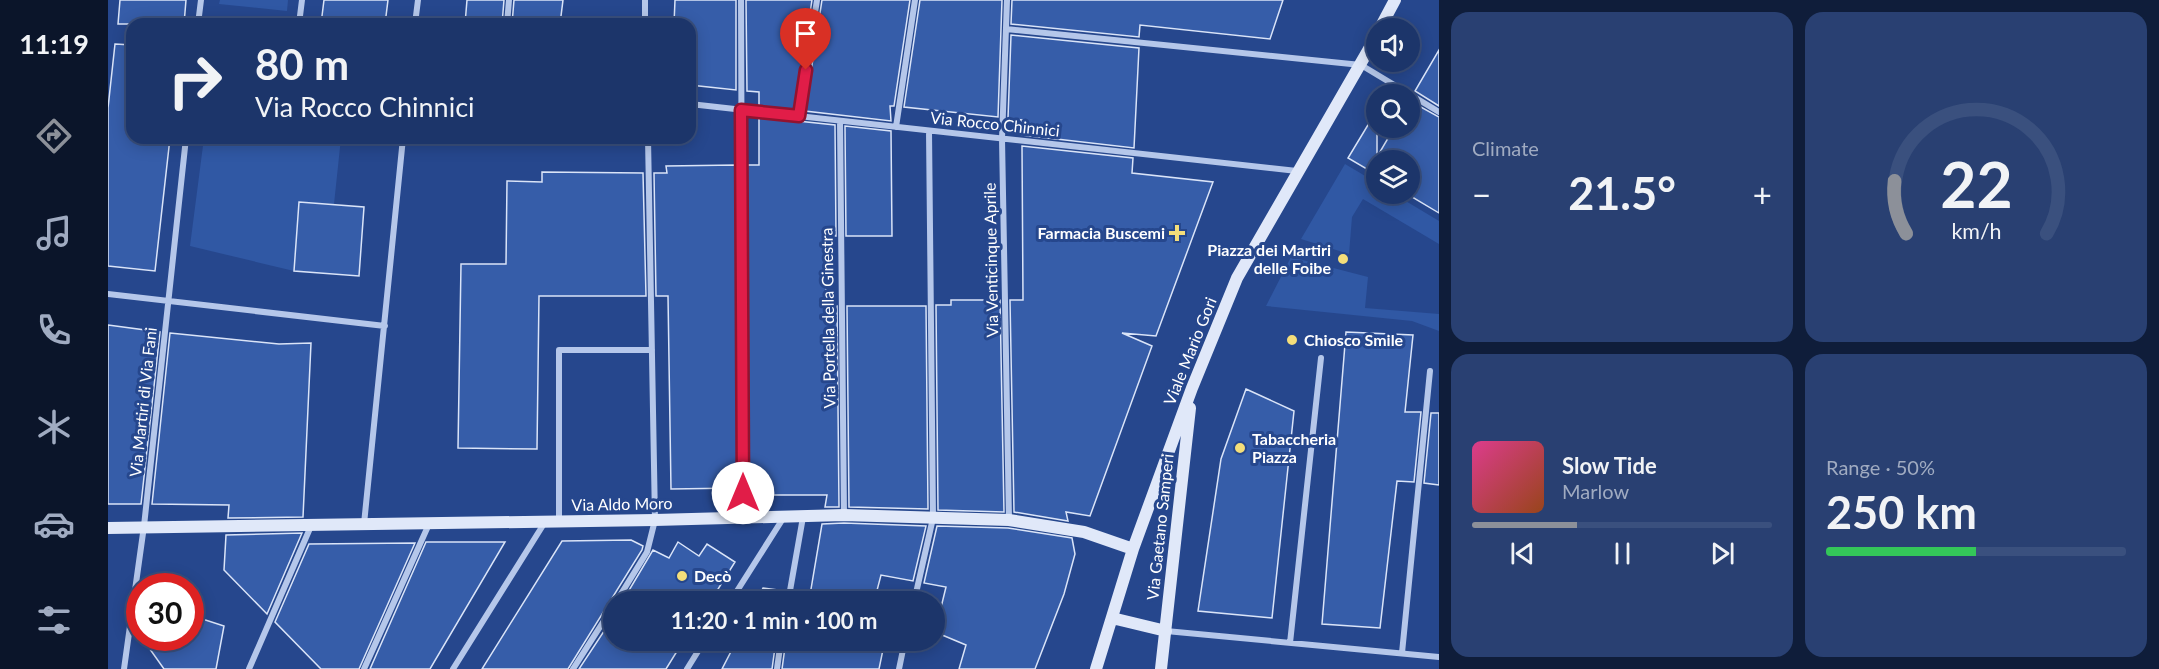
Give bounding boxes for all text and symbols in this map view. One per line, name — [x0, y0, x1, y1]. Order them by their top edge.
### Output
pin — [780, 8, 831, 70]
icon: arrive — [789, 17, 822, 50]
map controls — [1366, 18, 1420, 204]
button: sound — [1366, 18, 1420, 72]
text: 11:19 — [19, 27, 89, 60]
text: 80 m — [255, 39, 349, 89]
icon: right — [156, 42, 234, 120]
button: search — [1366, 84, 1420, 138]
text: Via Rocco Chinnici — [255, 90, 475, 123]
street label: Via Rocco Chinnici — [929, 107, 1061, 140]
icon: directions — [33, 115, 75, 157]
text: Climate — [1472, 136, 1539, 160]
text: 22 — [1940, 146, 2012, 221]
button: layers — [1366, 150, 1420, 204]
text: 21.5° — [1568, 166, 1676, 220]
text: − — [1472, 174, 1491, 214]
text: + — [1753, 174, 1772, 214]
street label: Via Venticinque Aprile — [980, 182, 1001, 338]
icon: music — [33, 212, 75, 254]
text: km/h — [1951, 218, 2001, 244]
place label: Farmacia Buscemi — [1038, 223, 1165, 242]
marker: Farmacia Buscemi — [1170, 226, 1184, 240]
street label: Via Portella della Ginestra — [816, 228, 839, 409]
place label: Piazza dei Martiri delle Foibe — [1207, 240, 1331, 277]
marker: Piazza dei Martiri delle Foibe — [1336, 252, 1350, 266]
street label: Viale Mario Gori — [1159, 294, 1220, 408]
icon: phone — [33, 309, 75, 351]
street label: Via Martiri di Via Fani — [125, 326, 160, 478]
place label: Chiosco Smile — [1304, 330, 1404, 349]
marker: Chiosco Smile — [1285, 333, 1299, 347]
icon: climate — [33, 406, 75, 448]
place label: Tabaccheria Piazza — [1252, 429, 1336, 466]
marker: Tabaccheria Piazza — [1233, 441, 1247, 455]
text: Slow Tide — [1562, 452, 1657, 479]
street label: Via Gaetano Samperi — [1142, 453, 1177, 601]
text: Range · 50% — [1826, 455, 1935, 479]
position arrow — [711, 461, 775, 525]
text: Marlow — [1562, 479, 1629, 503]
text: 250 km — [1826, 485, 1977, 539]
street label: Via Aldo Moro — [571, 493, 673, 514]
icon: car — [33, 503, 75, 545]
icon: previous — [1506, 537, 1539, 570]
icon: pause — [1606, 537, 1639, 570]
icon: next — [1706, 537, 1739, 570]
place label: Decò — [694, 566, 731, 585]
marker: Decò — [675, 569, 689, 583]
speed limit sign: 30 — [126, 573, 204, 651]
icon: filters — [33, 599, 75, 641]
text: 11:20 · 1 min · 100 m — [671, 607, 877, 634]

